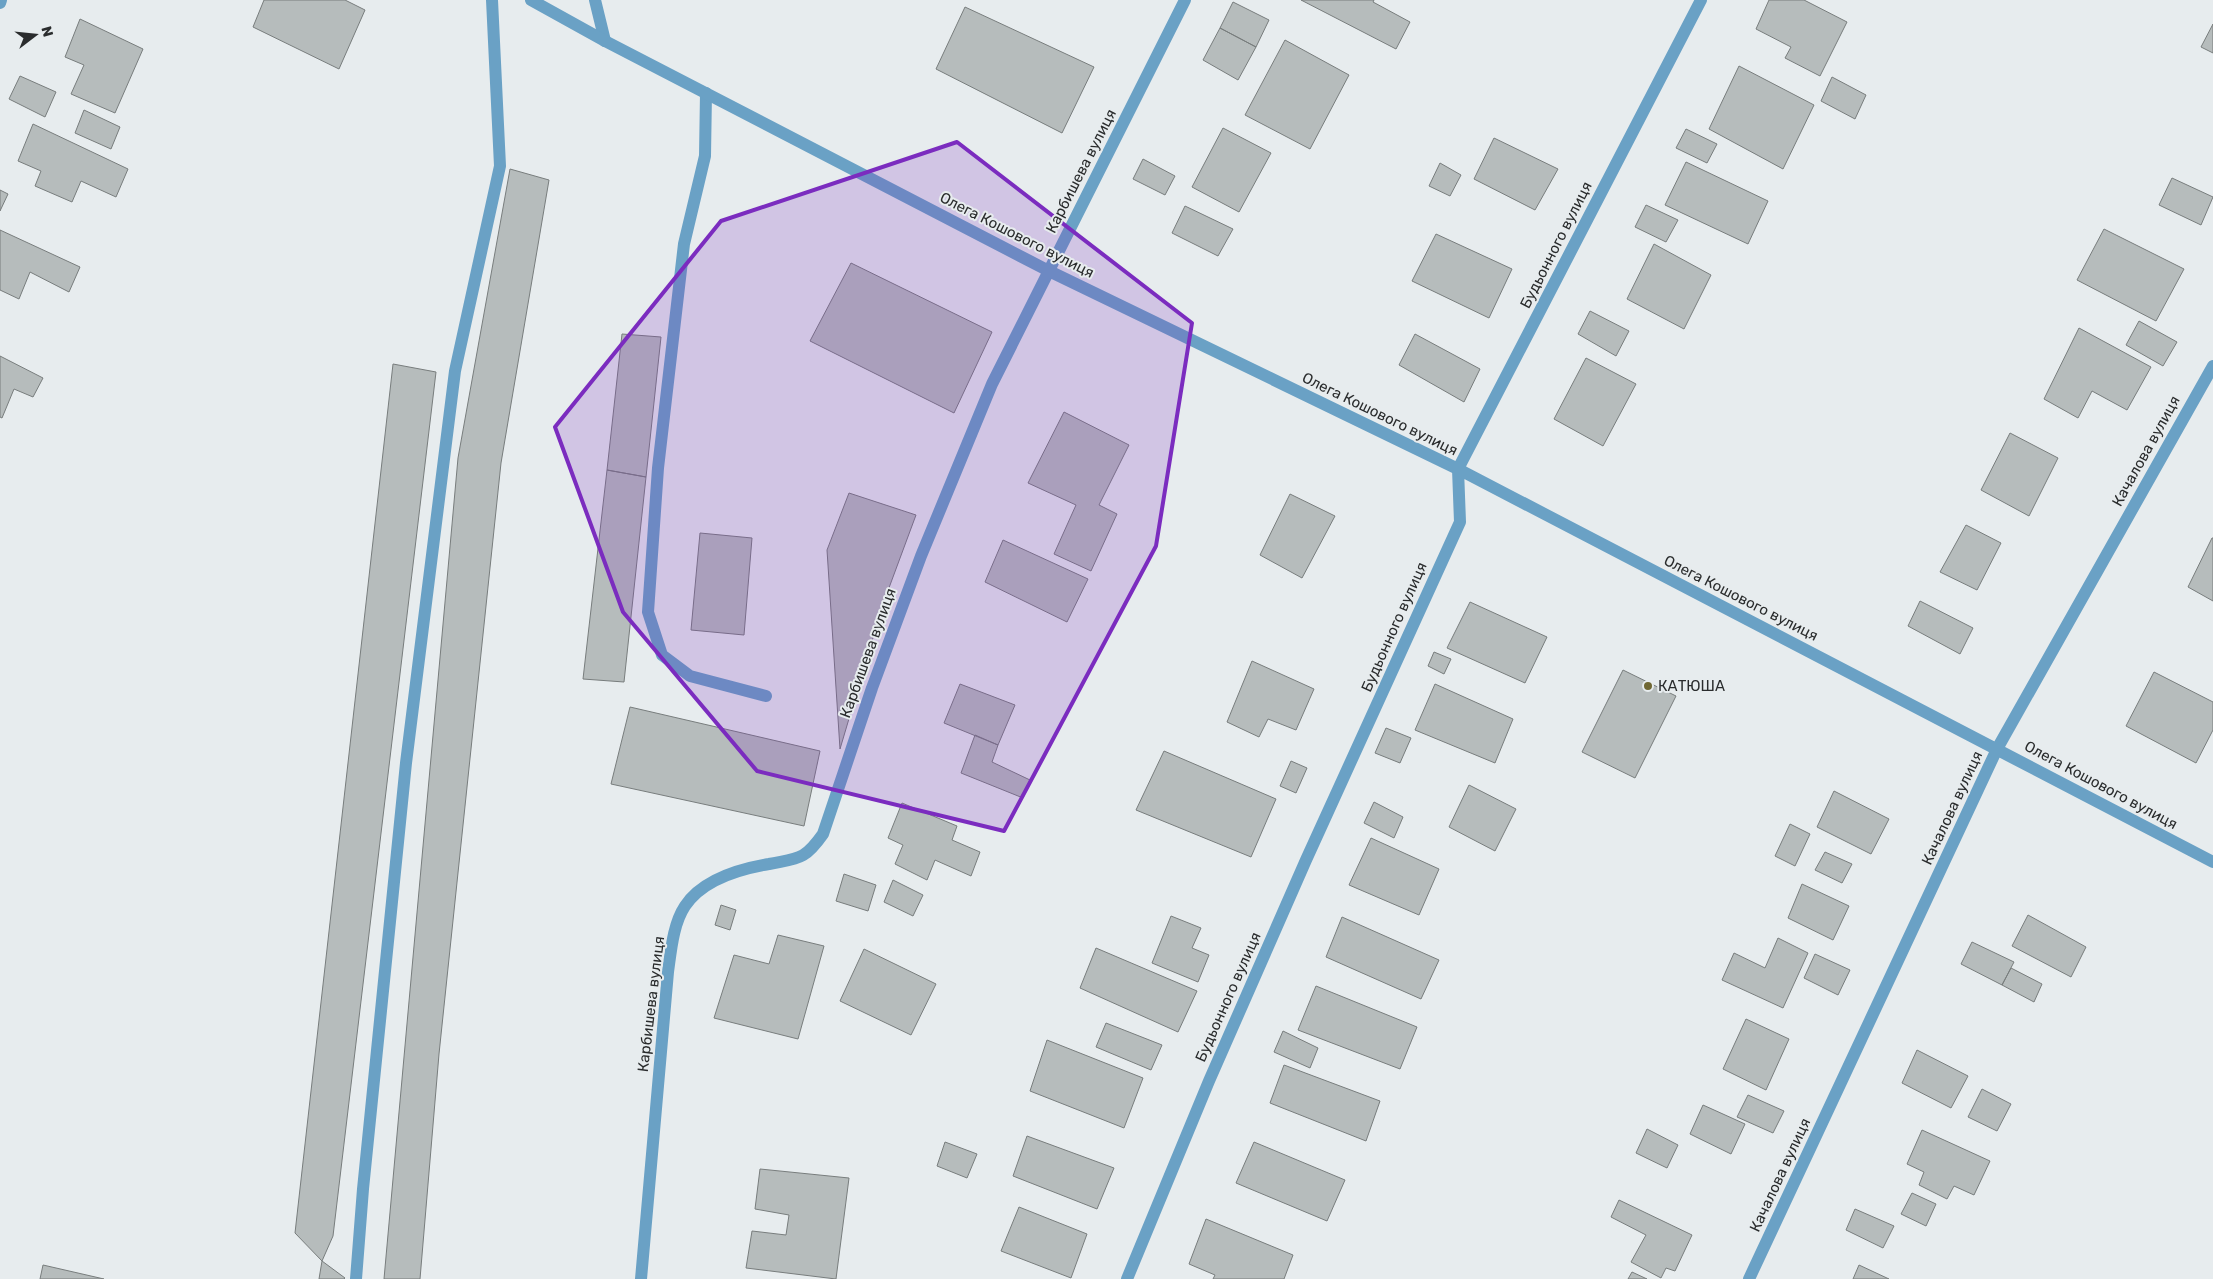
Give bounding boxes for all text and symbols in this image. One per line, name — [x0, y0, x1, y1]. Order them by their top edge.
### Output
north arrow — [10, 10, 60, 60]
text: N — [37, 24, 57, 39]
street label: Карбишева вулиця — [1042, 106, 1120, 236]
street label: Будьонного вулиця — [1516, 179, 1596, 311]
street label: Олега Кошового вулиця — [937, 188, 1097, 282]
street label: Олега Кошового вулиця — [1299, 368, 1461, 460]
street label: Качалова вулиця — [2108, 393, 2184, 509]
street label: Олега Кошового вулиця — [1661, 551, 1821, 645]
street label: Будьонного вулиця — [1357, 559, 1431, 695]
street label: Карбишева вулиця — [836, 586, 900, 720]
place label: КАТЮША — [1658, 677, 1725, 695]
marker: КАТЮША — [1642, 680, 1654, 692]
street label: Олега Кошового вулиця — [2021, 737, 2181, 833]
street label: Качалова вулиця — [1918, 748, 1986, 868]
street label: Будьонного вулиця — [1191, 929, 1265, 1065]
street label: Карбишева вулиця — [634, 935, 668, 1073]
street label: Качалова вулиця — [1746, 1115, 1814, 1235]

